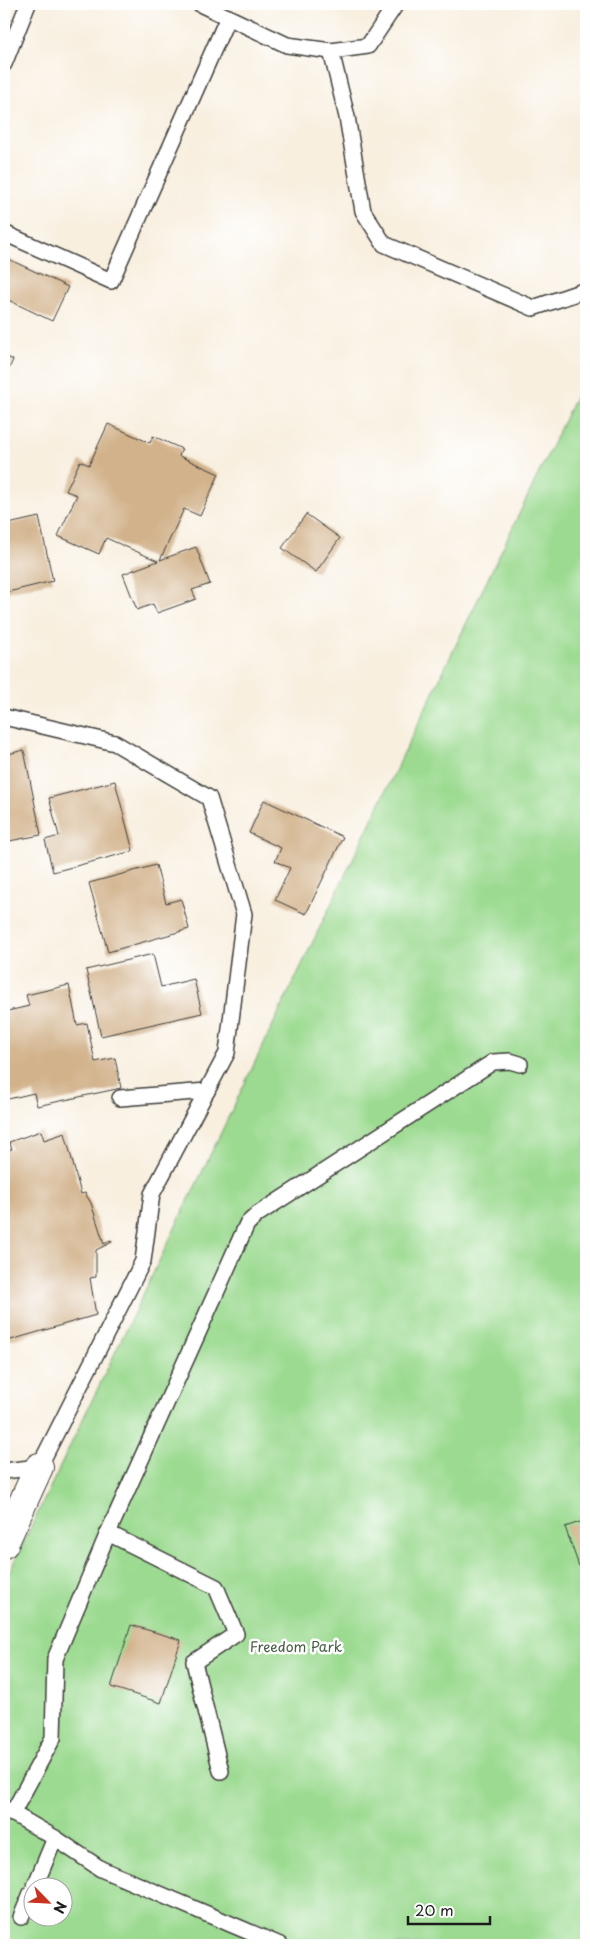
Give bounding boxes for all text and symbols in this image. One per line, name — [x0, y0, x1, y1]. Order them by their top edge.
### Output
park label: Freedom Park — [250, 1636, 343, 1657]
north arrow — [22, 1876, 72, 1926]
scale bar — [408, 1894, 490, 1926]
text: N — [48, 1898, 72, 1917]
text: 20 m — [415, 1898, 454, 1921]

